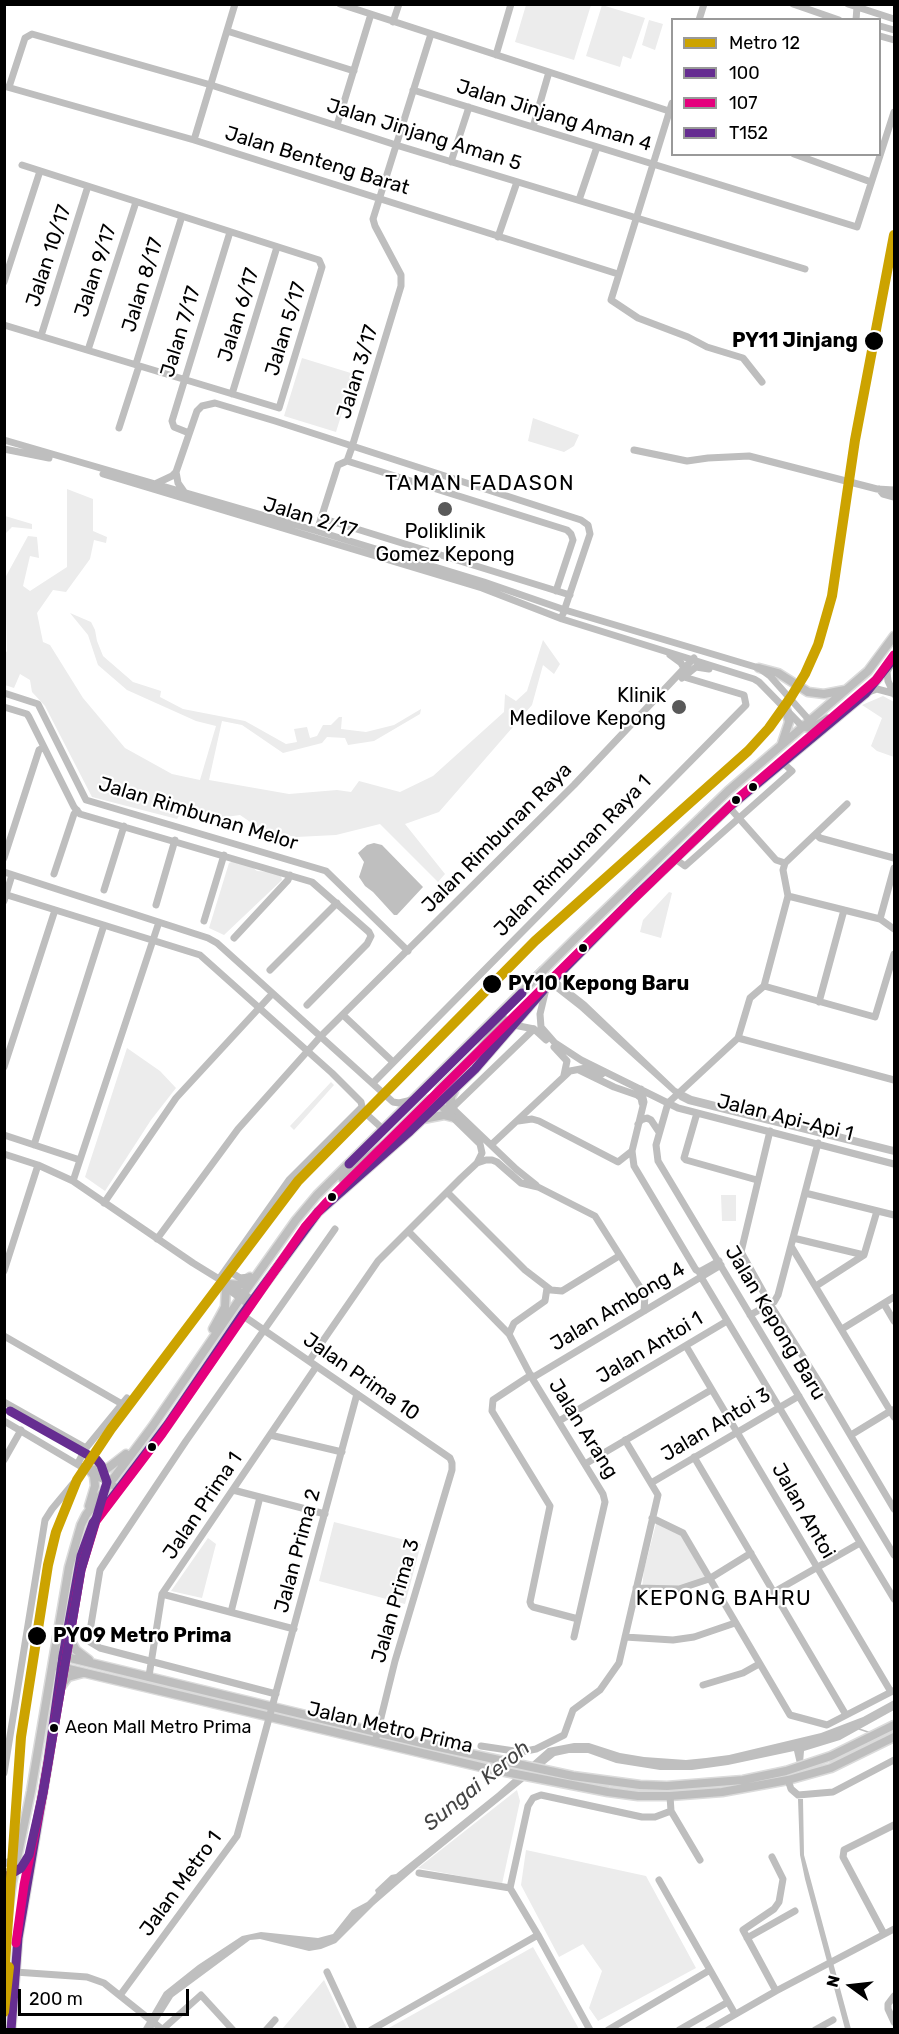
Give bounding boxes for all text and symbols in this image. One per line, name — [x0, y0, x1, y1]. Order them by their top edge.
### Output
legend — [671, 18, 881, 156]
text: Metro 12 — [729, 32, 800, 54]
text: 100 — [729, 62, 760, 84]
street label: Jalan Jinjang Aman 4 — [453, 75, 655, 157]
text: 107 — [729, 92, 757, 114]
street label: Jalan Jinjang Aman 5 — [324, 94, 524, 176]
street label: Jalan Benteng Barat — [222, 122, 412, 200]
text: T152 — [729, 122, 768, 144]
street label: Jalan 10/17 — [21, 202, 77, 310]
street label: Jalan 9/17 — [70, 222, 122, 320]
street label: Jalan 8/17 — [117, 235, 169, 335]
street label: Jalan 6/17 — [213, 265, 265, 365]
street label: Jalan 5/17 — [260, 279, 312, 379]
street label: Jalan 7/17 — [156, 284, 206, 380]
street label: Jalan 3/17 — [332, 322, 384, 422]
place label: PY11 Jinjang — [732, 329, 858, 353]
marker: PY11 Jinjang — [863, 330, 885, 352]
district label: TAMAN FADASON — [385, 471, 575, 497]
street label: Jalan 2/17 — [260, 492, 360, 544]
marker: Poliklinik Gomez Kepong — [436, 500, 454, 518]
place label: Poliklinik Gomez Kepong — [375, 520, 515, 567]
place label: Klinik Medilove Kepong — [509, 684, 666, 731]
marker: Klinik Medilove Kepong — [670, 698, 688, 716]
street label: Jalan Rimbunan Raya — [417, 758, 577, 918]
street label: Jalan Rimbunan Raya 1 — [490, 770, 656, 942]
street label: Jalan Rimbunan Melor — [95, 772, 301, 856]
unlabelled marker — [747, 781, 759, 793]
unlabelled marker — [730, 794, 742, 806]
unlabelled marker — [577, 942, 589, 954]
place label: PY10 Kepong Baru — [508, 972, 689, 996]
marker: PY10 Kepong Baru — [481, 973, 503, 995]
street label: Jalan Api-Api 1 — [714, 1089, 856, 1147]
unlabelled marker — [326, 1191, 338, 1203]
street label: Jalan Kepong Baru — [719, 1242, 831, 1404]
street label: Jalan Ambong 4 — [546, 1257, 690, 1357]
street label: Jalan Antoi 1 — [593, 1307, 707, 1389]
street label: Jalan Prima 10 — [298, 1328, 424, 1426]
street label: Jalan Arang — [543, 1375, 623, 1483]
street label: Jalan Antoi 3 — [657, 1383, 775, 1467]
unlabelled marker — [146, 1441, 158, 1453]
street label: Jalan Prima 1 — [158, 1448, 248, 1564]
street label: Jalan Antoi — [766, 1459, 840, 1563]
street label: Jalan Prima 2 — [270, 1486, 326, 1616]
street label: Jalan Prima 3 — [367, 1536, 425, 1666]
district label: KEPONG BAHRU — [636, 1586, 812, 1612]
place label: PY09 Metro Prima — [53, 1624, 232, 1648]
marker: PY09 Metro Prima — [26, 1625, 48, 1647]
street label: Jalan Metro Prima — [305, 1697, 475, 1759]
place label: Aeon Mall Metro Prima — [65, 1717, 252, 1739]
marker: Aeon Mall Metro Prima — [48, 1722, 60, 1734]
water label: Sungai Keroh — [419, 1735, 535, 1837]
street label: Jalan Metro 1 — [135, 1827, 227, 1941]
north arrow — [821, 1956, 881, 2016]
text: N — [822, 1973, 844, 1989]
scale bar — [21, 1977, 192, 2015]
text: 200 m — [29, 1988, 83, 2010]

